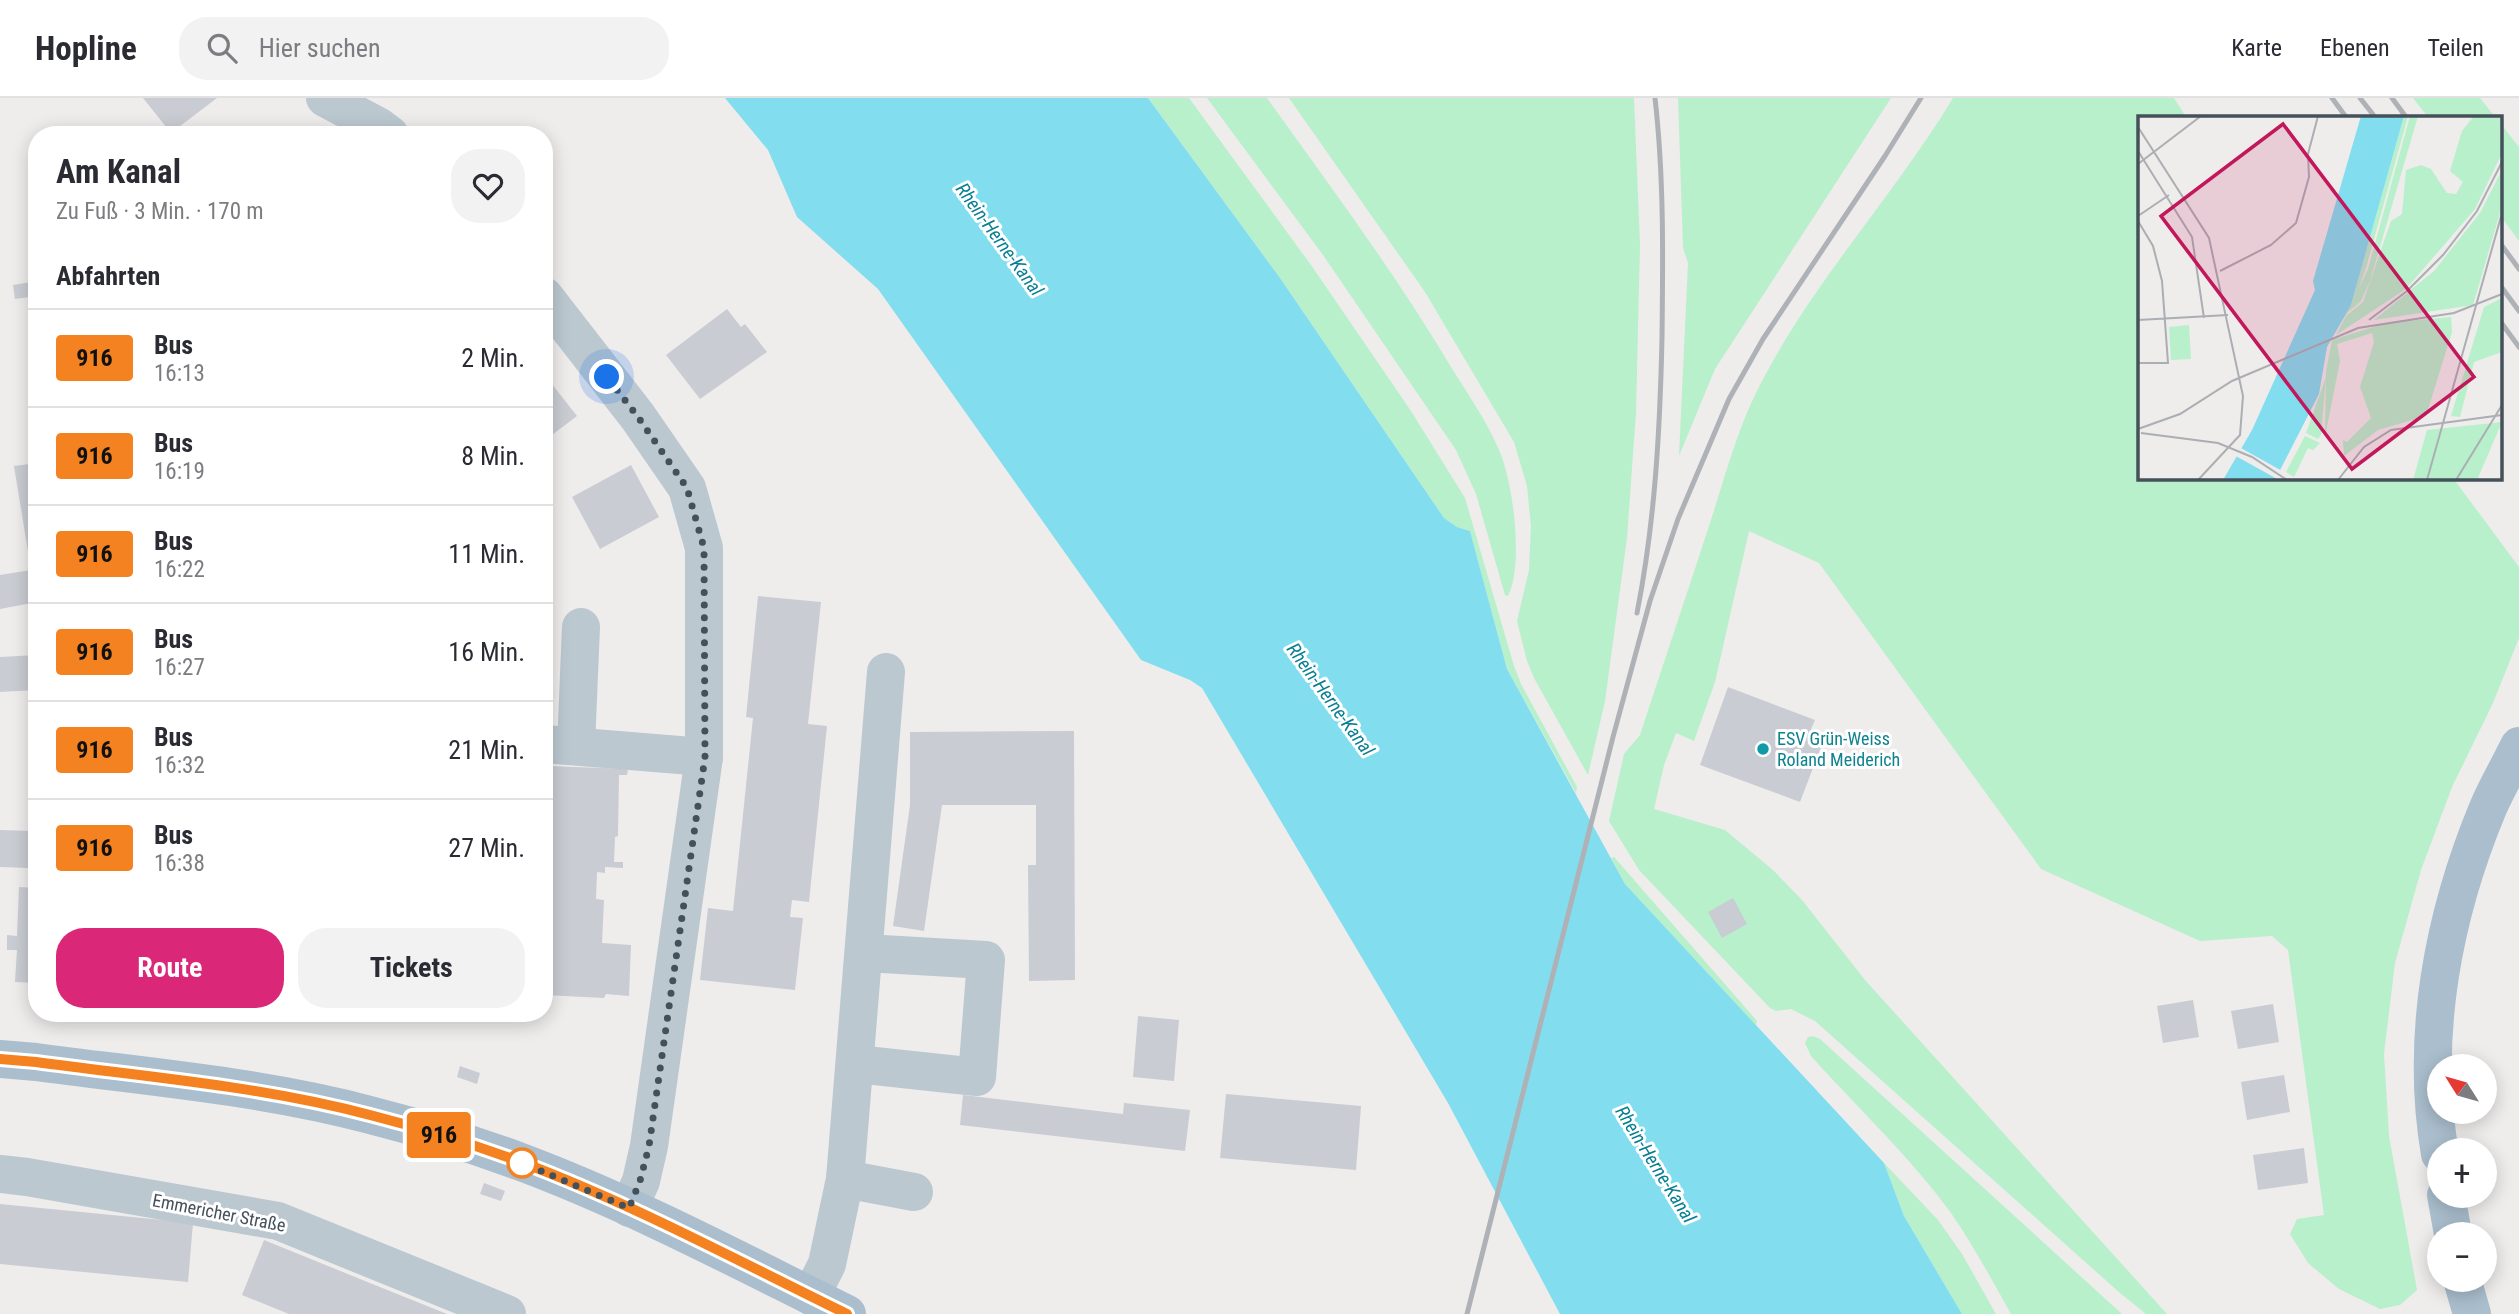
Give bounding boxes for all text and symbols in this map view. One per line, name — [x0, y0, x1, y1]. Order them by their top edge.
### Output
search box — [179, 17, 669, 80]
text: Hopline — [35, 29, 137, 68]
icon: search — [203, 29, 241, 67]
text: Hier suchen — [259, 33, 381, 63]
text: Karte — [2231, 34, 2282, 62]
text: Ebenen — [2320, 34, 2390, 62]
text: Teilen — [2428, 34, 2484, 62]
inset map — [2138, 116, 2502, 480]
button: heart — [451, 149, 525, 223]
text: Am Kanal — [56, 152, 181, 191]
water label: Rhein-Herne-Kanal — [951, 178, 1049, 301]
text: Zu Fuß · 3 Min. · 170 m — [56, 198, 264, 225]
text: Abfahrten — [56, 261, 160, 291]
text: Bus — [154, 330, 193, 360]
text: 2 Min. — [461, 343, 525, 373]
text: 916 — [76, 344, 113, 372]
your location — [589, 359, 624, 394]
text: 16:13 — [154, 360, 205, 387]
text: Bus — [154, 428, 193, 458]
text: 8 Min. — [461, 441, 525, 471]
text: 916 — [76, 442, 113, 470]
text: 16:19 — [154, 458, 205, 485]
text: Bus — [154, 526, 193, 556]
text: 11 Min. — [448, 539, 525, 569]
text: 916 — [76, 540, 113, 568]
text: 16:22 — [154, 556, 205, 583]
text: Bus — [154, 624, 193, 654]
text: 16 Min. — [448, 637, 525, 667]
text: 916 — [76, 638, 113, 666]
water label: Rhein-Herne-Kanal — [1282, 638, 1380, 761]
text: 16:27 — [154, 654, 205, 681]
text: Bus — [154, 722, 193, 752]
place label: ESV Grün-Weiss Roland Meiderich — [1777, 728, 1900, 770]
text: 21 Min. — [448, 735, 525, 765]
text: 916 — [76, 736, 113, 764]
marker: ESV Grün-Weiss Roland Meiderich — [1755, 741, 1771, 757]
text: 16:32 — [154, 752, 205, 779]
text: Bus — [154, 820, 193, 850]
text: 27 Min. — [448, 833, 525, 863]
text: 916 — [76, 834, 113, 862]
text: 16:38 — [154, 850, 205, 877]
button: Route — [56, 928, 284, 1008]
button: Tickets — [298, 928, 525, 1008]
north arrow — [2427, 1054, 2497, 1124]
map controls — [2427, 1054, 2497, 1292]
water label: Rhein-Herne-Kanal — [1610, 1101, 1701, 1228]
line badge: 916 — [399, 1112, 479, 1158]
text: 916 — [421, 1121, 457, 1149]
button: + — [2427, 1138, 2497, 1208]
unlabelled marker — [507, 1148, 537, 1178]
street label: Emmericher Straße — [151, 1189, 288, 1236]
button: − — [2427, 1222, 2497, 1292]

